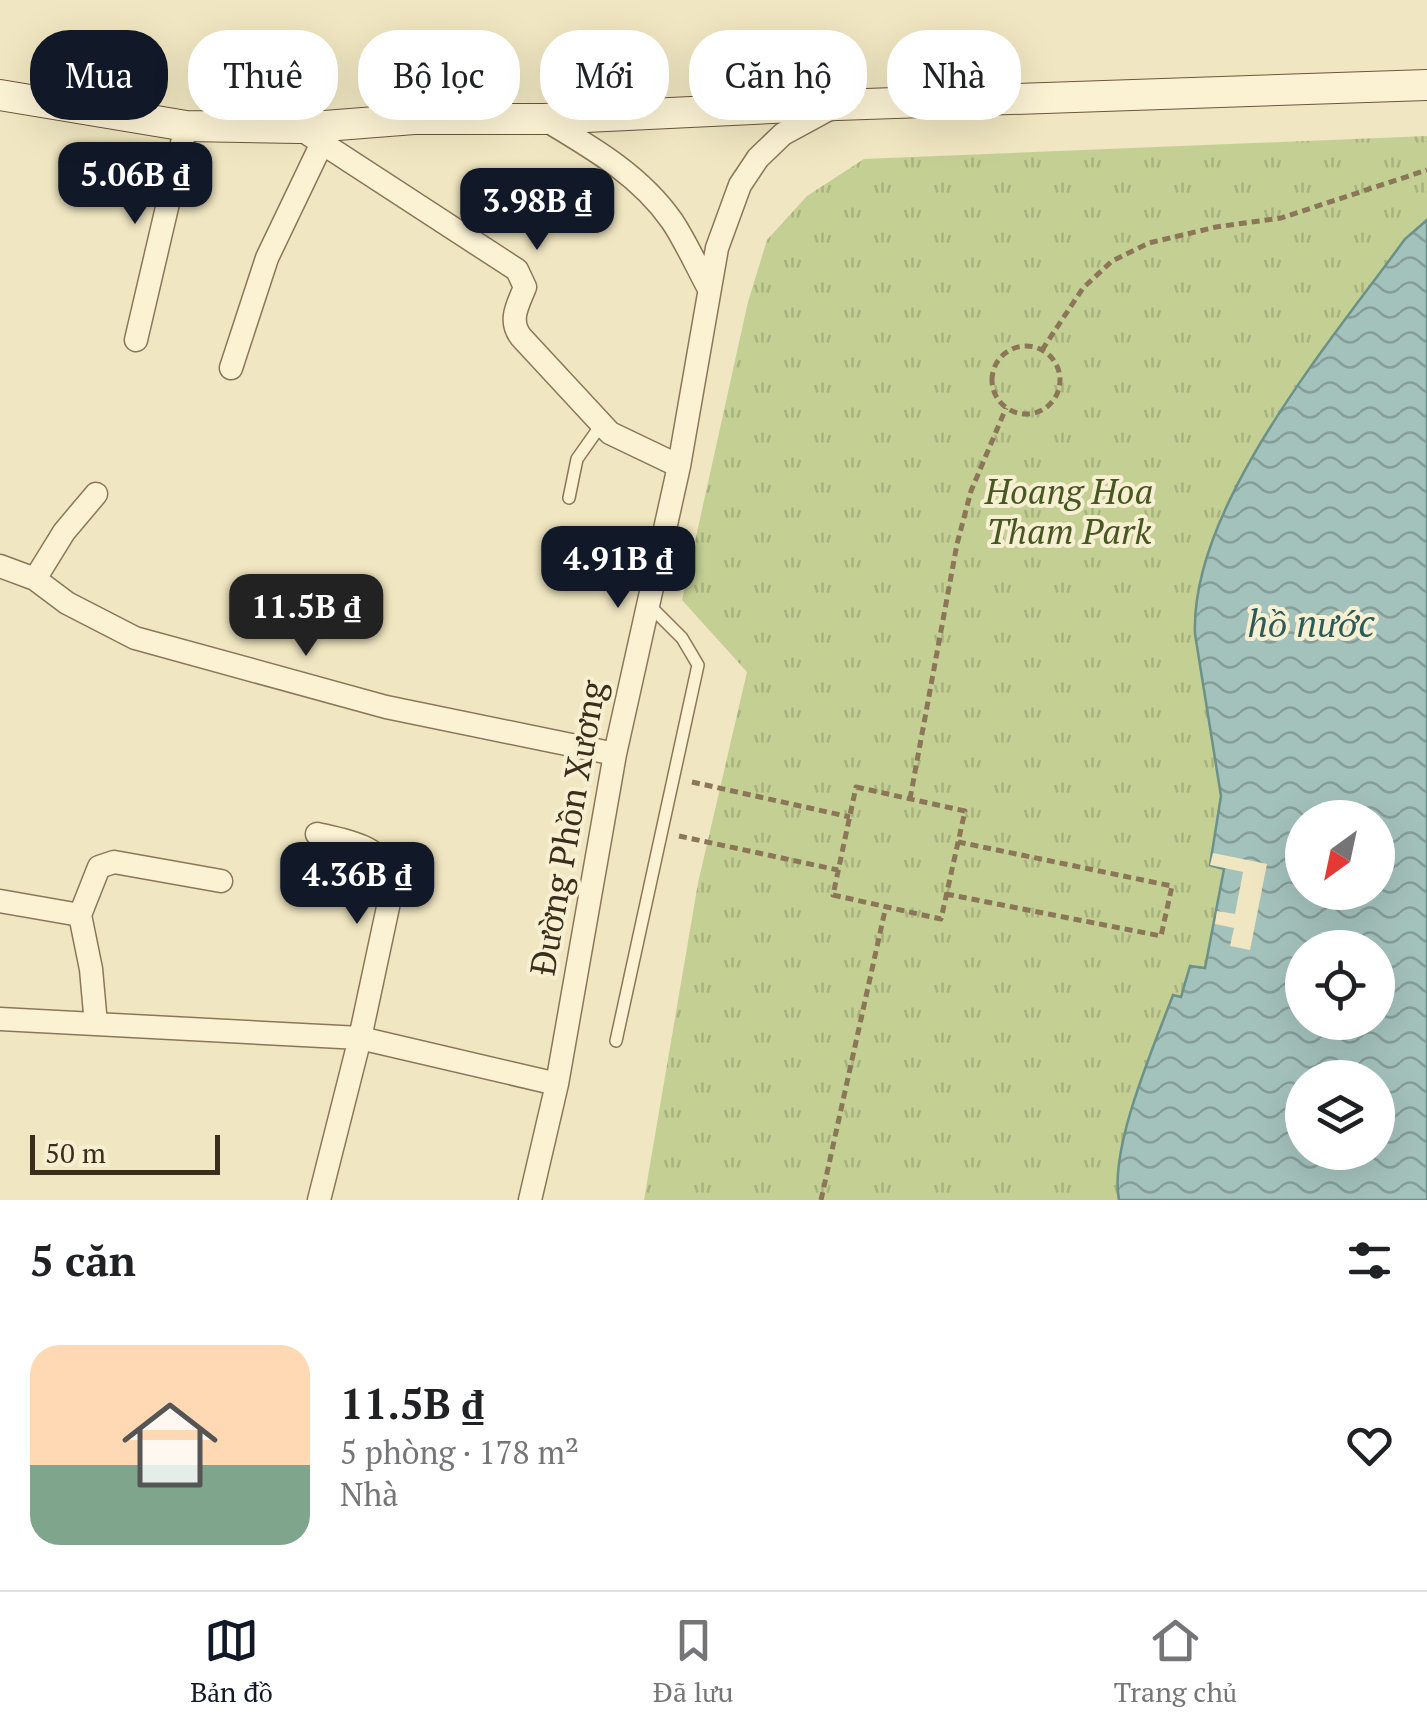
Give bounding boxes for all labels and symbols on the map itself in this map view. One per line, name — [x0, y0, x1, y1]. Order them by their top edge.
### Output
pin: 5.06B ₫ — [43, 142, 227, 227]
pin: 3.98B ₫ — [445, 168, 629, 253]
park label: Hoang Hoa Tham Park — [984, 468, 1153, 554]
pin: 4.91B ₫ — [526, 526, 710, 611]
pin: 11.5B ₫ — [214, 574, 398, 659]
water label: hồ nước — [1247, 598, 1375, 648]
street label: Đường Phồn Xương — [518, 676, 616, 979]
north arrow — [1285, 800, 1395, 910]
pin: 4.36B ₫ — [265, 842, 449, 927]
scale bar — [30, 1130, 220, 1174]

